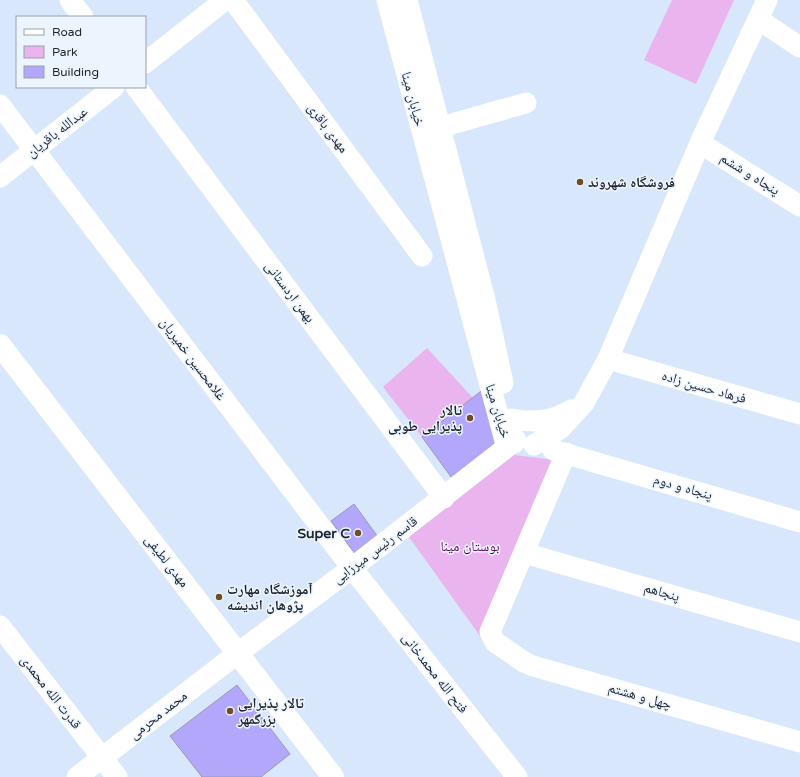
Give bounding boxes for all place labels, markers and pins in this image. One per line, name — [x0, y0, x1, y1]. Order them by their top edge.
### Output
place label: فروشگاه شهروند — [588, 174, 675, 191]
marker: فروشگاه شهروند — [575, 177, 585, 187]
place label: تالار پذیرایی طوبی — [388, 402, 462, 435]
marker: تالار پذیرایی طوبی — [465, 413, 475, 423]
place label: Super C — [297, 525, 350, 542]
marker: Super C — [353, 528, 363, 538]
place label: آموزشگاه مهارت پژوهان اندیشه — [227, 581, 313, 614]
marker: آموزشگاه مهارت پژوهان اندیشه — [214, 592, 224, 602]
place label: تالار پذیرایی بزرگمهر — [237, 695, 304, 728]
marker: تالار پذیرایی بزرگمهر — [225, 706, 235, 716]

